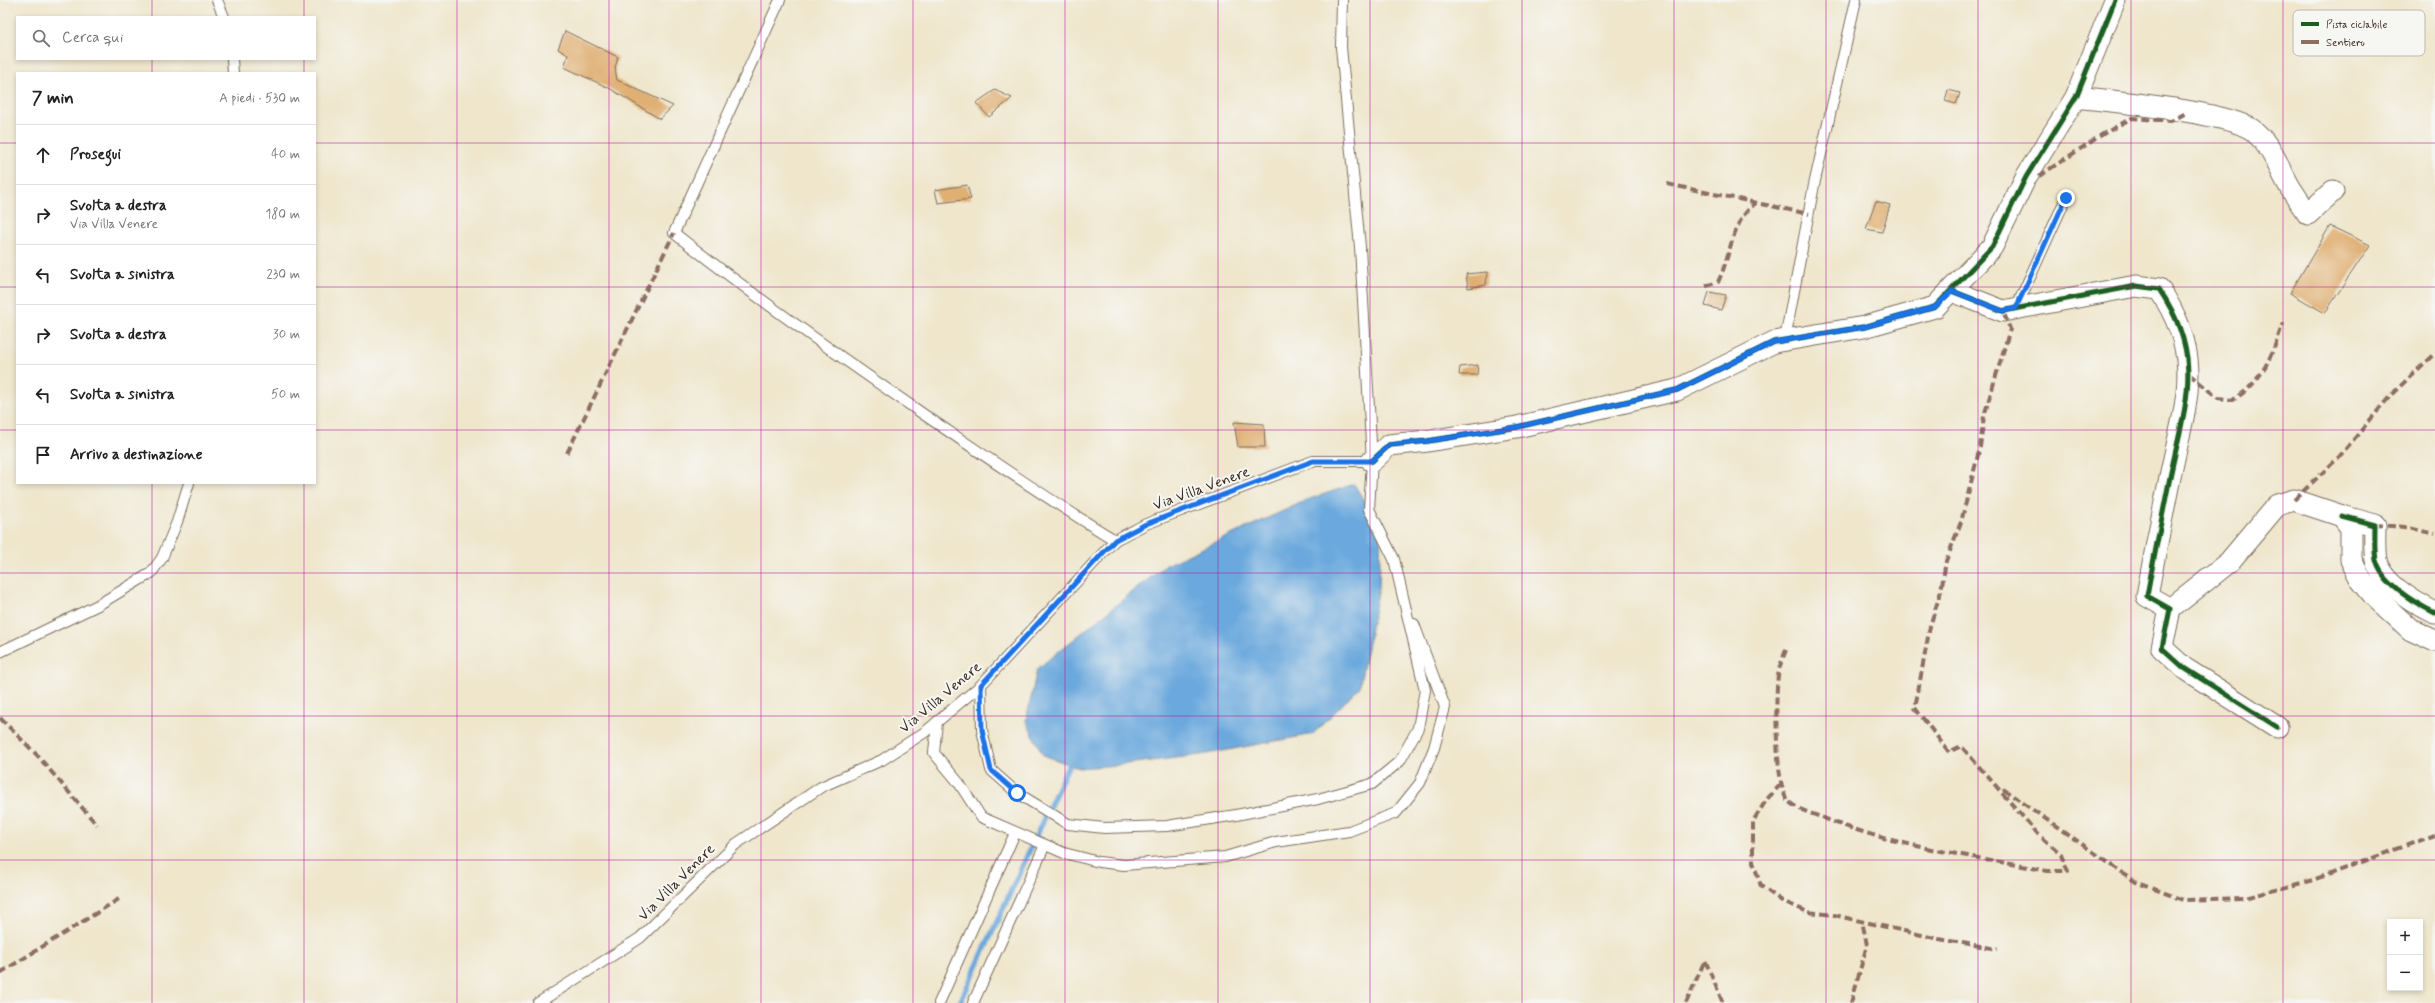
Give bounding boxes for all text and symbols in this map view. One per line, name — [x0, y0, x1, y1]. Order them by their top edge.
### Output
legend — [2293, 10, 2425, 56]
search box — [16, 16, 316, 60]
text: Pista ciclabile — [2326, 18, 2387, 32]
icon: search — [30, 27, 52, 49]
text: Cerca qui — [62, 28, 123, 48]
text: Sentiero — [2326, 36, 2365, 50]
text: 7 min — [32, 87, 74, 109]
text: A piedi · 530 m — [219, 90, 300, 107]
icon: ahead — [32, 144, 54, 166]
text: Prosegui — [70, 145, 121, 165]
text: 40 m — [271, 146, 300, 163]
route end — [2057, 189, 2075, 207]
text: Svolta a destra — [70, 196, 167, 216]
icon: right — [32, 204, 54, 226]
text: 180 m — [265, 206, 300, 223]
text: Via Villa Venere — [70, 216, 158, 233]
icon: left — [32, 264, 54, 286]
text: Svolta a sinistra — [70, 265, 175, 285]
text: 230 m — [266, 266, 300, 283]
icon: right — [32, 324, 54, 346]
text: Svolta a destra — [70, 325, 167, 345]
text: 30 m — [273, 326, 300, 343]
icon: left — [32, 384, 54, 406]
text: Svolta a sinistra — [70, 385, 175, 405]
text: 50 m — [271, 386, 300, 403]
icon: arrive — [32, 444, 54, 466]
text: Arrivo a destinazione — [70, 445, 203, 465]
street label: Via Villa Venere — [1150, 462, 1252, 516]
street label: Via Villa Venere — [895, 657, 986, 738]
route start — [1008, 784, 1026, 802]
street label: Via Villa Venere — [634, 840, 720, 926]
map controls — [2387, 919, 2423, 991]
button: + — [2387, 919, 2423, 955]
button: − — [2387, 955, 2423, 991]

